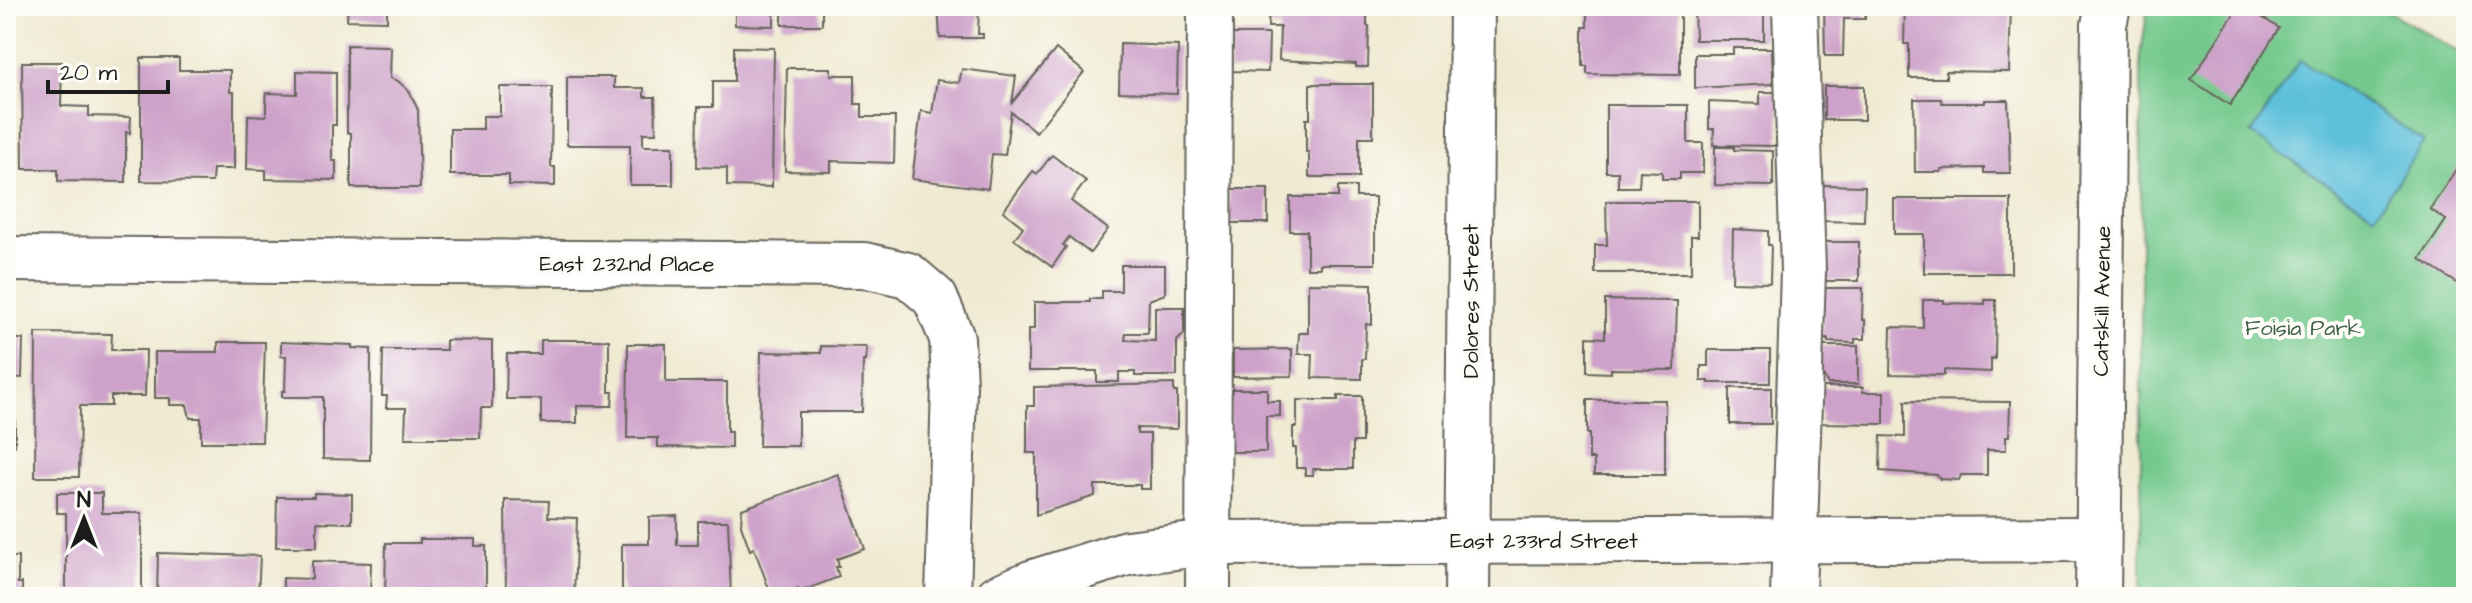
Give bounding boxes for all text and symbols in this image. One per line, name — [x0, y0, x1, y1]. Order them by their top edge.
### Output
scale bar — [48, 44, 168, 94]
text: 20 m — [60, 56, 117, 90]
street label: Dolores Street — [1456, 224, 1487, 378]
street label: Catskill Avenue — [2086, 225, 2119, 377]
street label: East 232nd Place — [540, 249, 715, 280]
park label: Foisia Park — [2245, 313, 2362, 344]
north arrow — [44, 479, 124, 559]
text: N — [77, 485, 91, 516]
street label: East 233rd Street — [1450, 526, 1638, 557]

